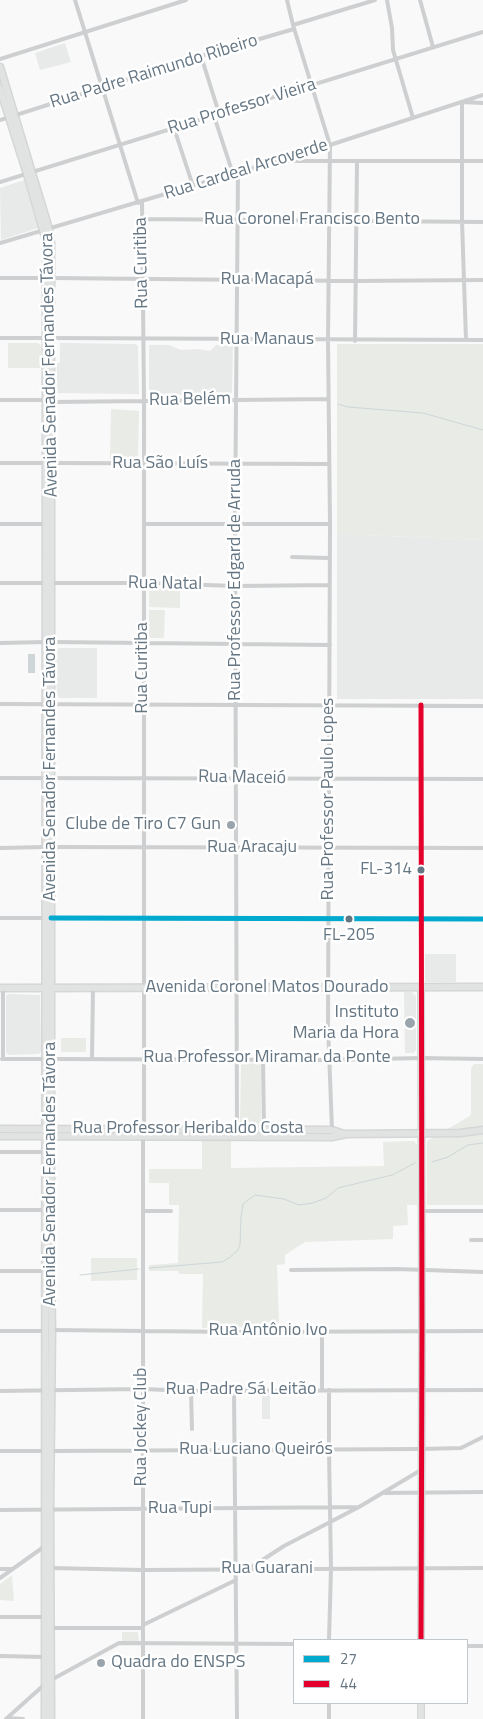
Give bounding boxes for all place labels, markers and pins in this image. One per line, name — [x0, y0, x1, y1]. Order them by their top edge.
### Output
place label: Clube de Tiro C7 Gun — [65, 814, 221, 836]
marker: Clube de Tiro C7 Gun — [225, 819, 237, 831]
place label: FL-314 — [360, 860, 412, 880]
marker: FL-314 — [416, 865, 426, 875]
marker: FL-205 — [344, 914, 354, 924]
place label: FL-205 — [323, 926, 375, 946]
place label: Instituto Maria da Hora — [292, 1002, 399, 1044]
marker: Instituto Maria da Hora — [403, 1016, 417, 1030]
place label: Quadra do ENSPS — [111, 1652, 245, 1674]
marker: Quadra do ENSPS — [95, 1657, 107, 1669]

